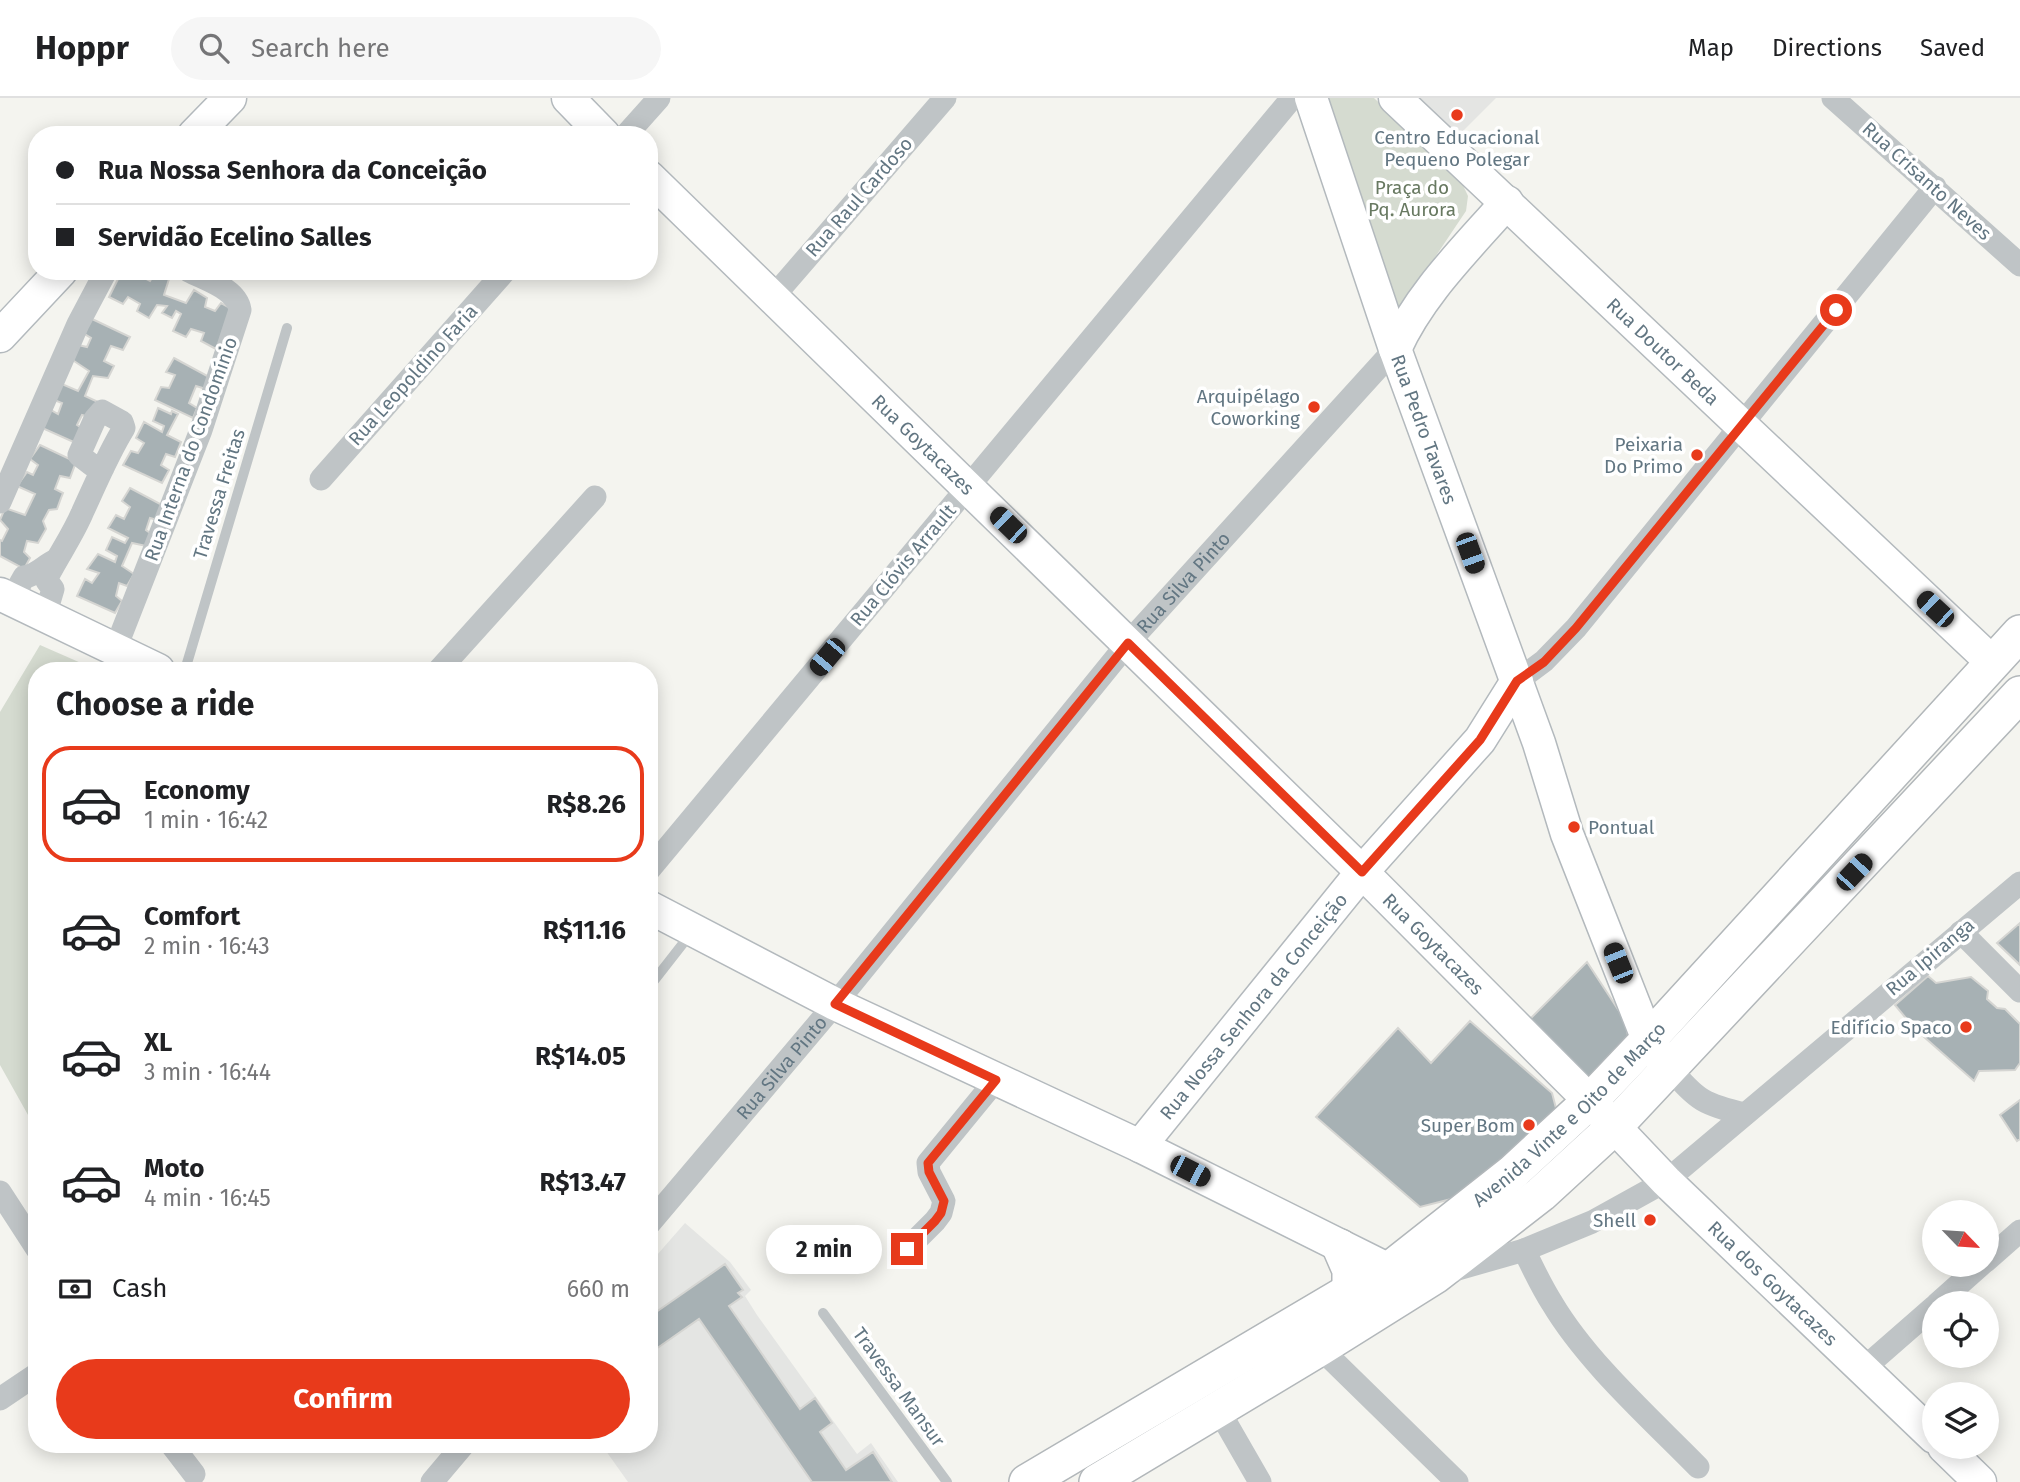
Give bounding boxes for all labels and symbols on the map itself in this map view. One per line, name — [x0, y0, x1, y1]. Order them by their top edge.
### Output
marker: Centro Educacional Pequeno Polegar — [1449, 107, 1465, 123]
street label: Rua Crisanto Neves — [1858, 117, 1996, 245]
place label: Centro Educacional Pequeno Polegar — [1374, 126, 1540, 171]
street label: Rua Raul Cardoso — [801, 132, 917, 262]
park label: Praça do Pq. Aurora — [1368, 176, 1456, 221]
street label: Rua Doutor Beda — [1602, 293, 1724, 410]
route start — [1820, 294, 1852, 326]
street label: Rua Leopoldino Faria — [344, 300, 482, 450]
street label: Rua Interna do Condomínio — [140, 334, 242, 564]
street label: Rua Pedro Tavares — [1386, 351, 1462, 507]
place label: Arquipélago Coworking — [1197, 385, 1300, 430]
street label: Rua Goytacazes — [867, 389, 979, 499]
marker: Arquipélago Coworking — [1306, 399, 1322, 415]
street label: Travessa Freitas — [188, 426, 250, 562]
place label: Peixaria Do Primo — [1604, 433, 1683, 478]
marker: Peixaria Do Primo — [1689, 447, 1705, 463]
street label: Rua Clóvis Arrault — [845, 499, 961, 631]
car — [986, 503, 1031, 547]
street label: Rua Silva Pinto — [1131, 527, 1235, 638]
car — [1453, 530, 1488, 576]
car — [1913, 587, 1958, 631]
car — [806, 634, 849, 680]
place label: Pontual — [1588, 816, 1655, 839]
marker: Pontual — [1566, 819, 1582, 835]
car — [1832, 849, 1877, 895]
street label: Rua Nossa Senhora da Conceição — [1155, 888, 1352, 1124]
street label: Rua Goytacazes — [1378, 888, 1489, 1000]
street label: Rua Ipiranga — [1881, 913, 1979, 1001]
car — [1601, 940, 1636, 986]
street label: Rua Silva Pinto — [731, 1011, 832, 1124]
place label: Edifício Spaco — [1830, 1016, 1952, 1039]
street label: Avenida Vinte e Oito de Março — [1468, 1017, 1670, 1211]
marker: Edifício Spaco — [1958, 1019, 1974, 1035]
place label: Super Bom — [1421, 1114, 1515, 1137]
marker: Super Bom — [1521, 1117, 1537, 1133]
car — [1167, 1152, 1214, 1190]
north arrow — [1922, 1200, 1998, 1278]
place label: Shell — [1593, 1209, 1636, 1232]
marker: Shell — [1642, 1212, 1658, 1228]
street label: Rua dos Goytacazes — [1703, 1216, 1843, 1350]
callout: 2 min — [767, 1224, 883, 1274]
route end — [891, 1233, 923, 1265]
street label: Travessa Mansur — [848, 1323, 950, 1452]

